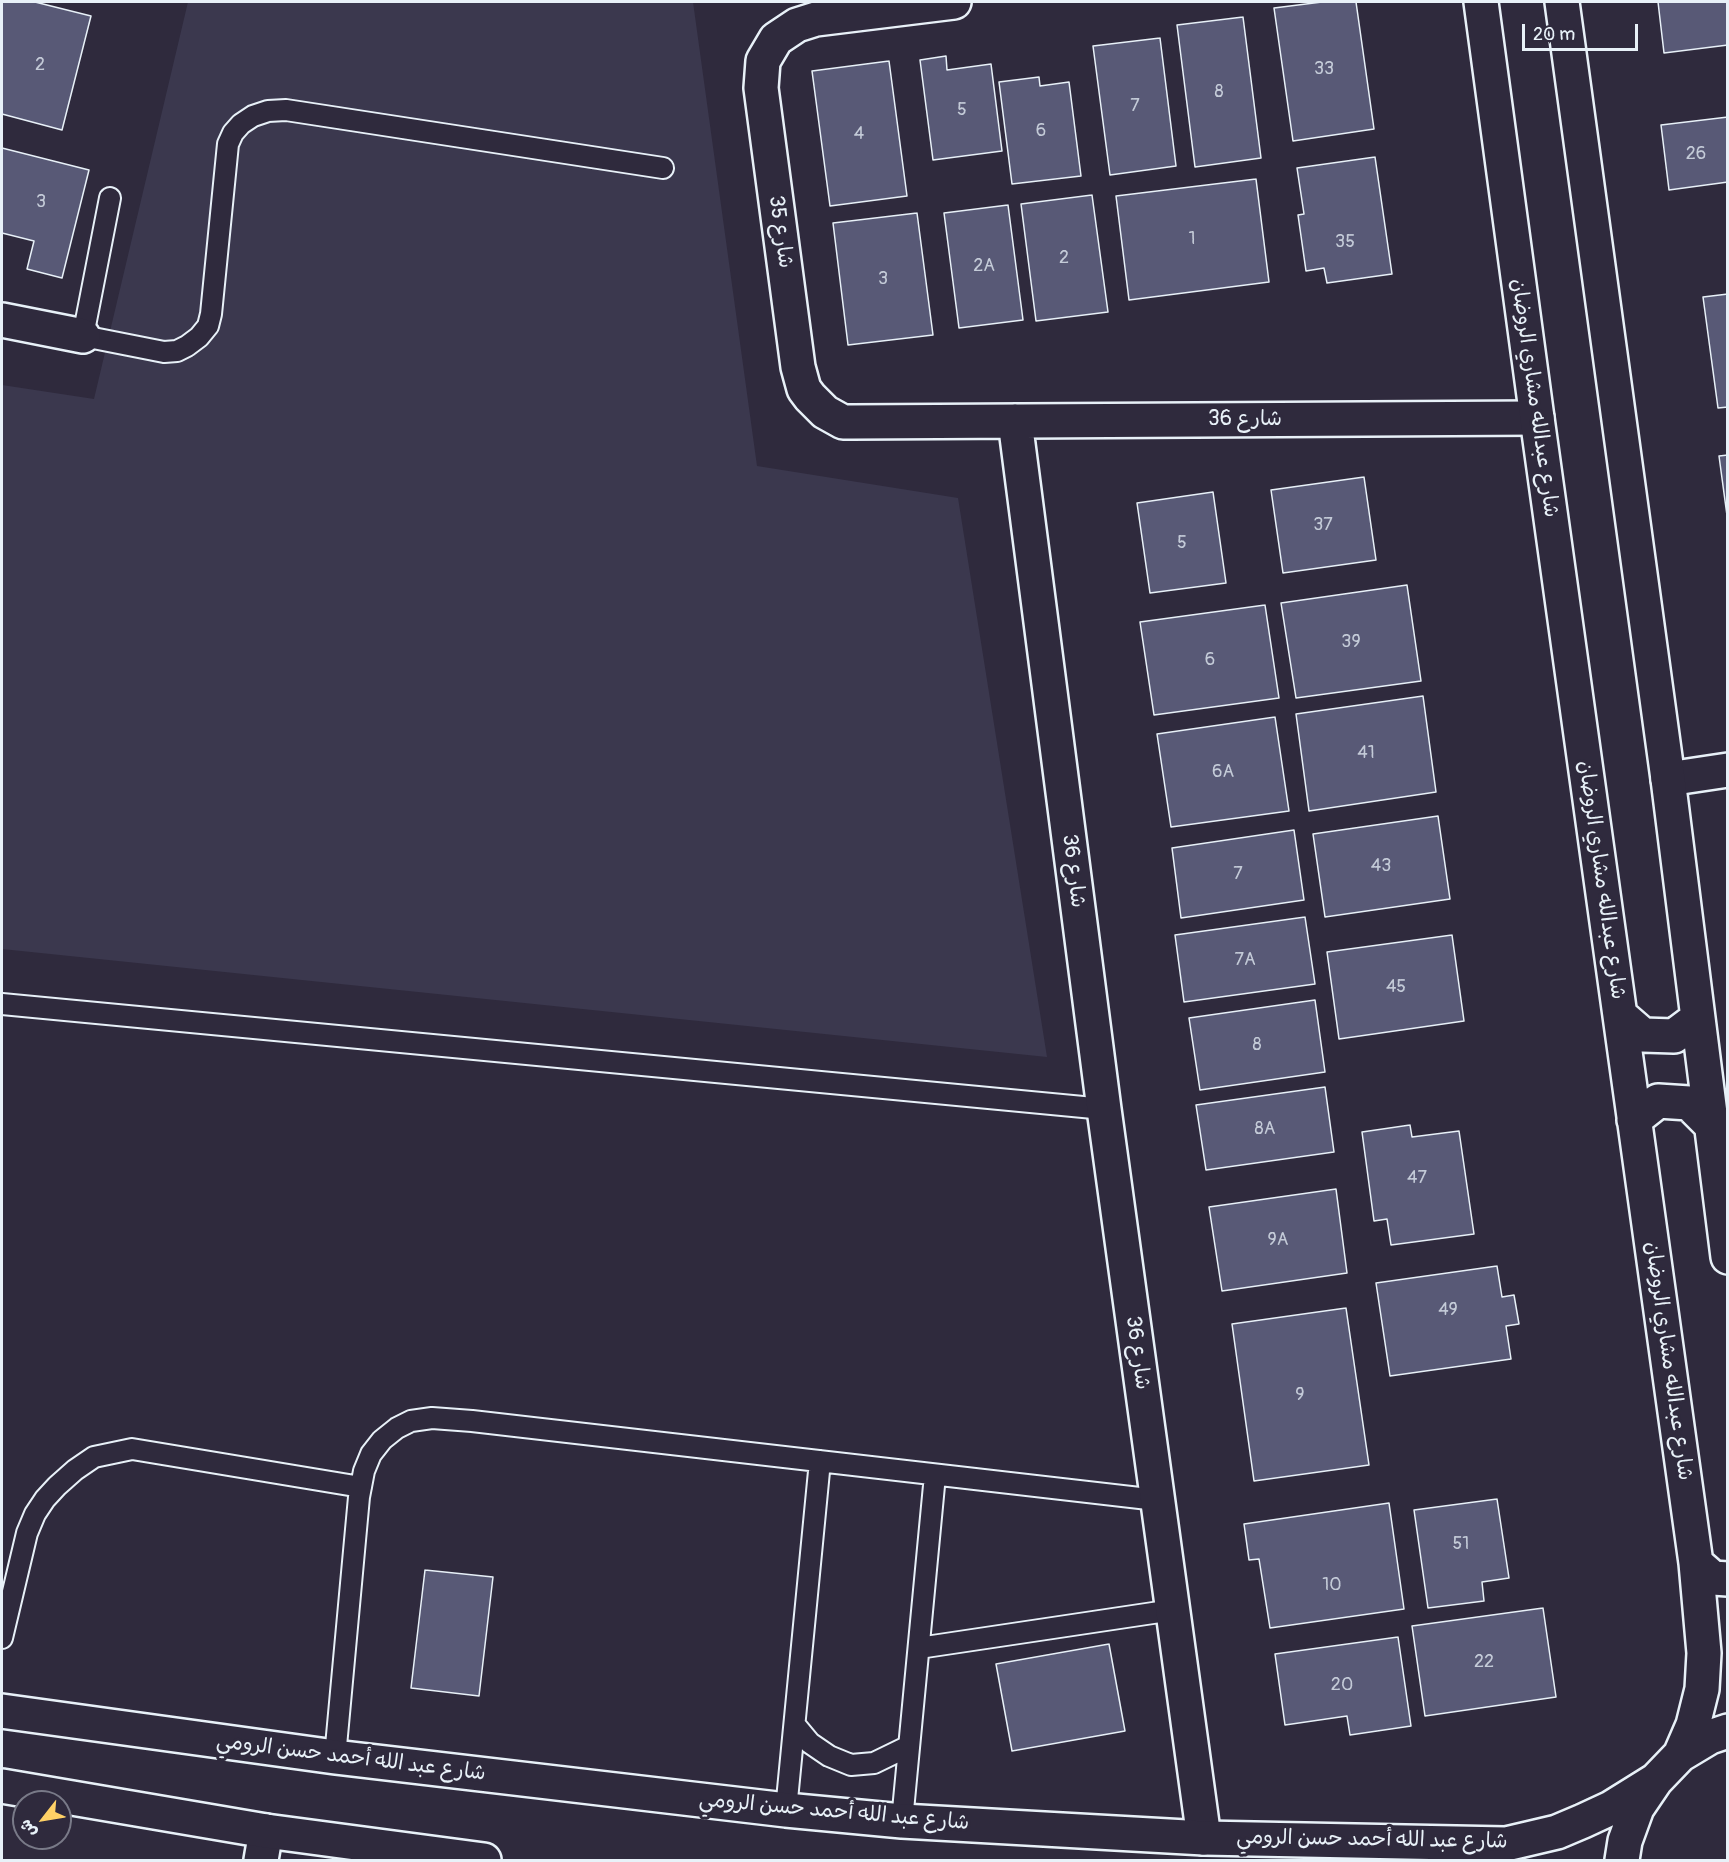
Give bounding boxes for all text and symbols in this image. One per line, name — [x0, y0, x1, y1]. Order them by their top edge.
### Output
scale bar — [1525, 12, 1640, 50]
text: 20 m — [1533, 23, 1575, 46]
house number: 2 — [35, 54, 45, 76]
house number: 33 — [1314, 58, 1334, 80]
house number: 8 — [1214, 81, 1224, 103]
house number: 7 — [1130, 95, 1140, 117]
house number: 5 — [957, 99, 967, 121]
house number: 6 — [1036, 120, 1046, 142]
house number: 4 — [854, 123, 864, 145]
house number: 26 — [1686, 143, 1706, 165]
house number: 3 — [36, 191, 46, 213]
street label: شارع 35 — [762, 194, 798, 270]
house number: 1 — [1188, 228, 1196, 250]
house number: 35 — [1335, 231, 1355, 253]
house number: 2 — [1059, 247, 1069, 269]
house number: 2A — [973, 255, 995, 277]
house number: 3 — [878, 268, 888, 290]
street label: شارع عبدالله مشاري الروضان — [1505, 277, 1563, 519]
street label: شارع 36 — [1208, 407, 1282, 433]
house number: 37 — [1313, 514, 1333, 536]
house number: 5 — [1177, 532, 1187, 554]
house number: 39 — [1341, 631, 1361, 653]
house number: 6 — [1205, 649, 1215, 671]
house number: 41 — [1357, 742, 1375, 764]
street label: شارع عبدالله مشاري الروضان — [1572, 759, 1630, 1001]
house number: 6A — [1212, 761, 1234, 783]
street label: شارع 36 — [1056, 833, 1090, 909]
house number: 43 — [1371, 855, 1391, 877]
house number: 7 — [1233, 863, 1243, 885]
house number: 7A — [1234, 949, 1256, 971]
house number: 45 — [1386, 976, 1406, 998]
house number: 8 — [1252, 1034, 1262, 1056]
house number: 8A — [1255, 1118, 1275, 1140]
house number: 47 — [1407, 1167, 1427, 1189]
house number: 9A — [1268, 1229, 1288, 1251]
street label: شارع عبدالله مشاري الروضان — [1639, 1240, 1697, 1482]
house number: 49 — [1438, 1299, 1458, 1321]
street label: شارع 36 — [1119, 1315, 1155, 1391]
house number: 9 — [1295, 1384, 1305, 1406]
house number: 51 — [1453, 1533, 1469, 1555]
house number: 10 — [1322, 1574, 1342, 1596]
house number: 22 — [1474, 1651, 1494, 1673]
house number: 20 — [1331, 1674, 1353, 1696]
street label: شارع عبد الله أحمد حسن الرومي — [215, 1729, 487, 1787]
street label: شارع عبد الله أحمد حسن الرومي — [698, 1788, 970, 1836]
north arrow — [12, 1790, 72, 1850]
text: ش — [15, 1816, 41, 1841]
street label: شارع عبد الله أحمد حسن الرومي — [1236, 1825, 1508, 1855]

